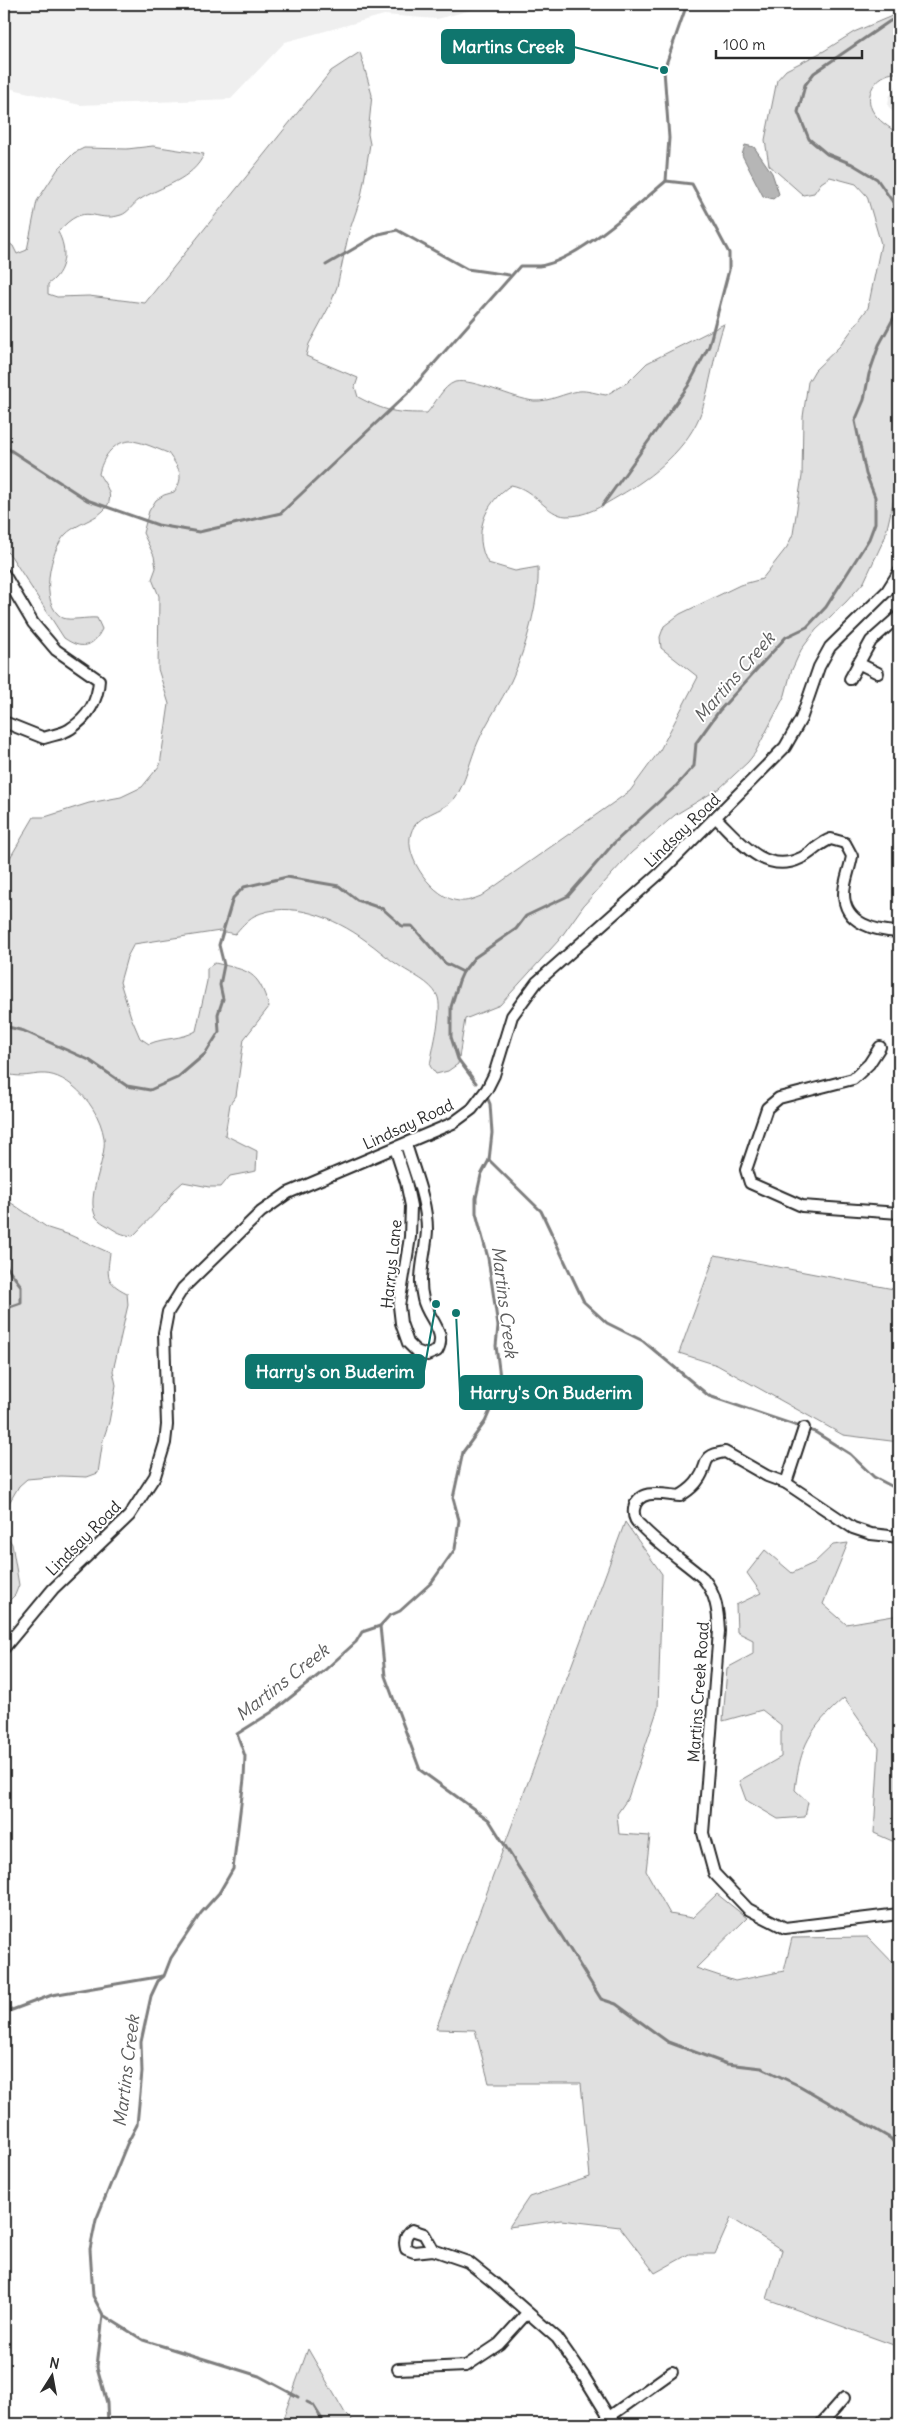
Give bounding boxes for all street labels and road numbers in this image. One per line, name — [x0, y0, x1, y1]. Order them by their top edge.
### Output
street label: Lindsay Road — [640, 789, 724, 871]
street label: Lindsay Road — [359, 1094, 457, 1154]
street label: Harrys Lane — [376, 1218, 406, 1310]
street label: Lindsay Road — [41, 1496, 125, 1580]
street label: Martins Creek Road — [683, 1621, 713, 1763]

